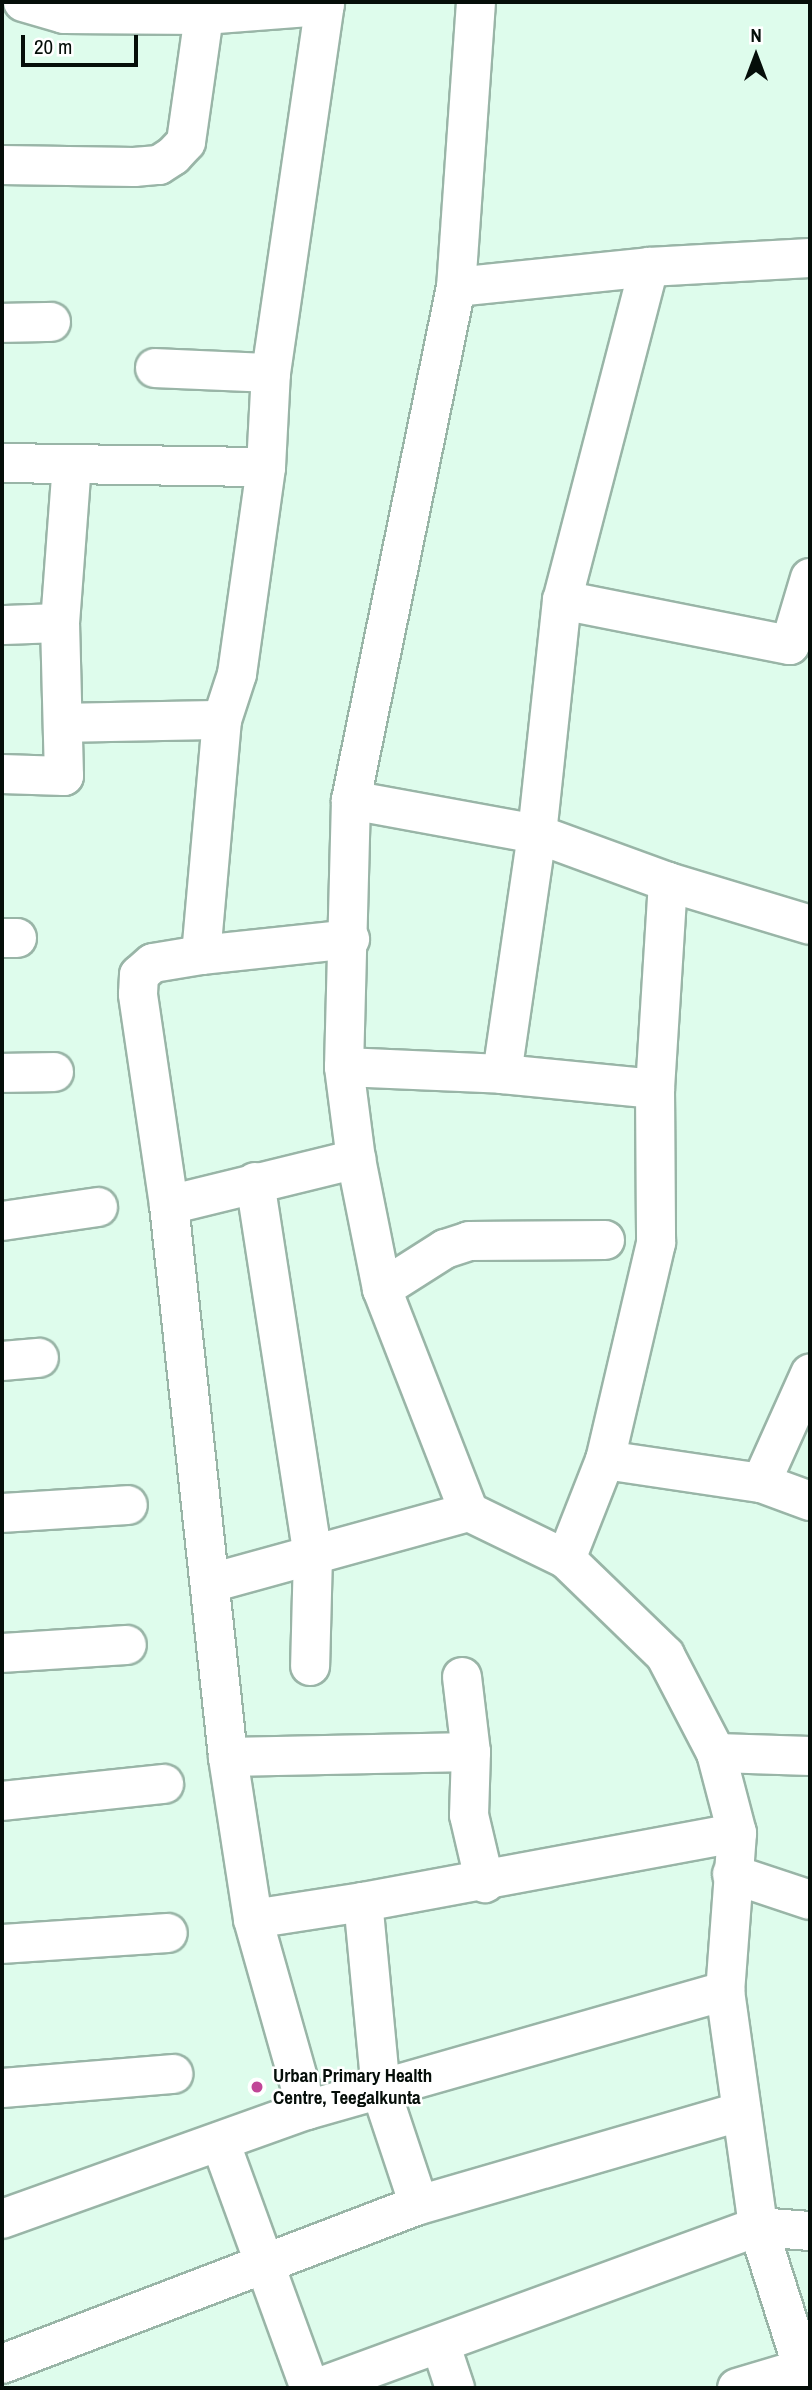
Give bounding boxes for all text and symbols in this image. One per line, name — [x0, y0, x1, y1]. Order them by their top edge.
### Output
scale bar — [24, 21, 142, 65]
north arrow — [721, 21, 791, 91]
text: N — [750, 22, 762, 48]
text: 20 m — [34, 32, 72, 61]
place label: Urban Primary Health Centre, Teegalkunta — [273, 2065, 432, 2109]
marker: Urban Primary Health Centre, Teegalkunta — [247, 2077, 267, 2097]

